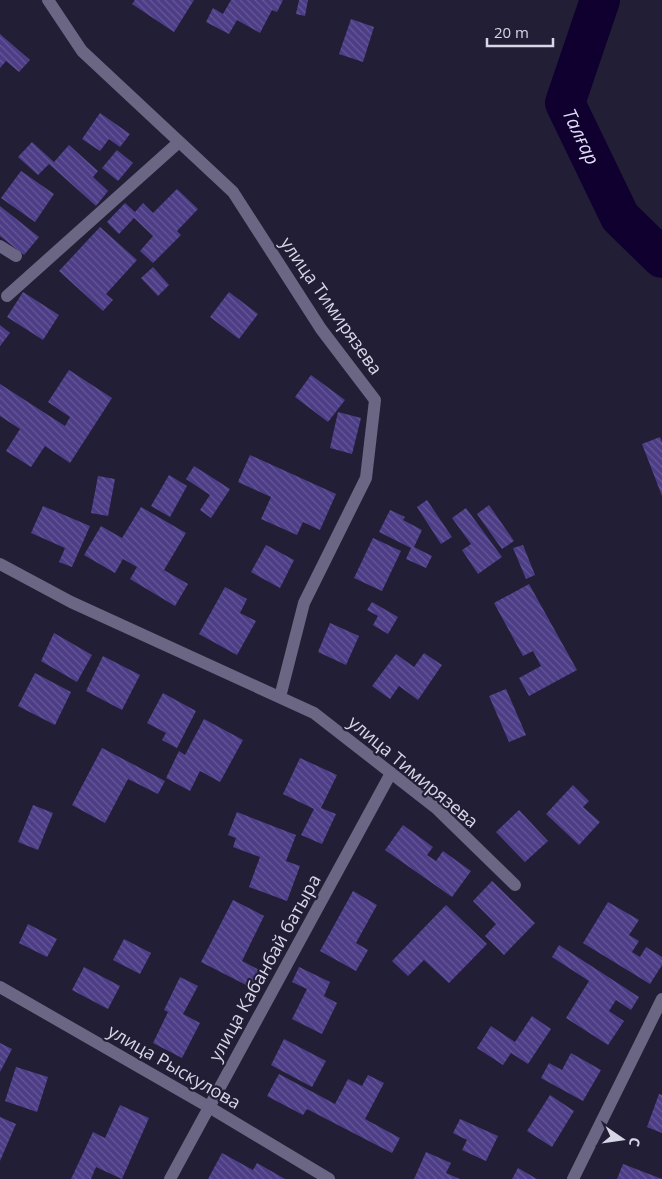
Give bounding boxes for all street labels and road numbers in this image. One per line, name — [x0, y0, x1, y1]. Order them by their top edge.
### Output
street label: улица Тимирязева — [275, 232, 388, 379]
street label: улица Тимирязева — [344, 710, 484, 833]
street label: улица Кабанбай батыра — [203, 870, 326, 1065]
street label: улица Рыскулова — [104, 1018, 245, 1114]

